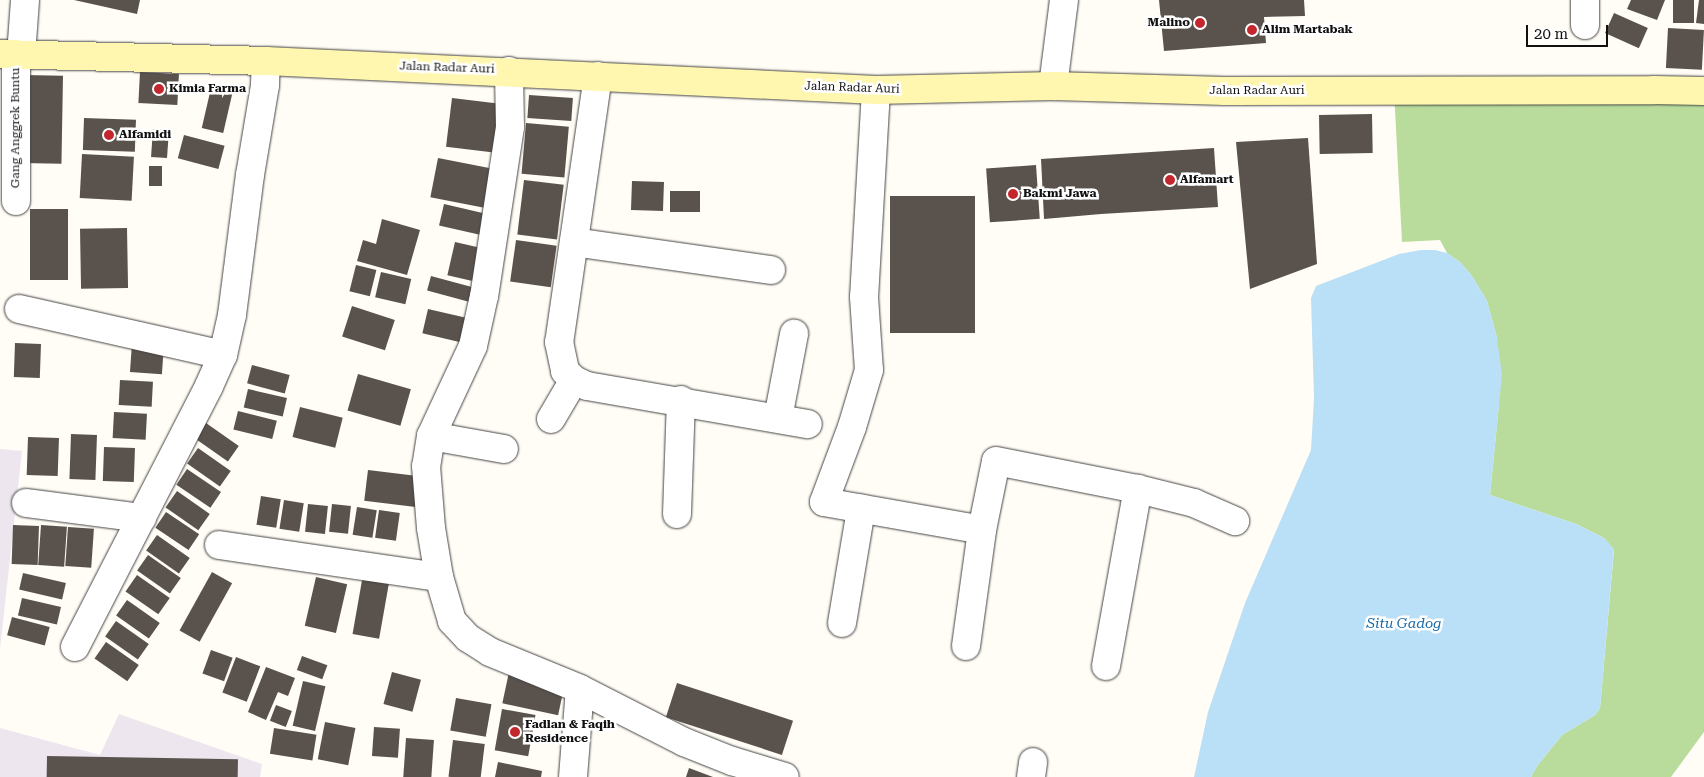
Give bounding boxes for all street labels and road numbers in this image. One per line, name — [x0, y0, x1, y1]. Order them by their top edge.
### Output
street label: Jalan Radar Auri — [399, 59, 495, 77]
street label: Gang Anggrek Buntu — [9, 68, 23, 188]
street label: Jalan Radar Auri — [804, 79, 900, 97]
street label: Jalan Radar Auri — [1209, 84, 1305, 98]

